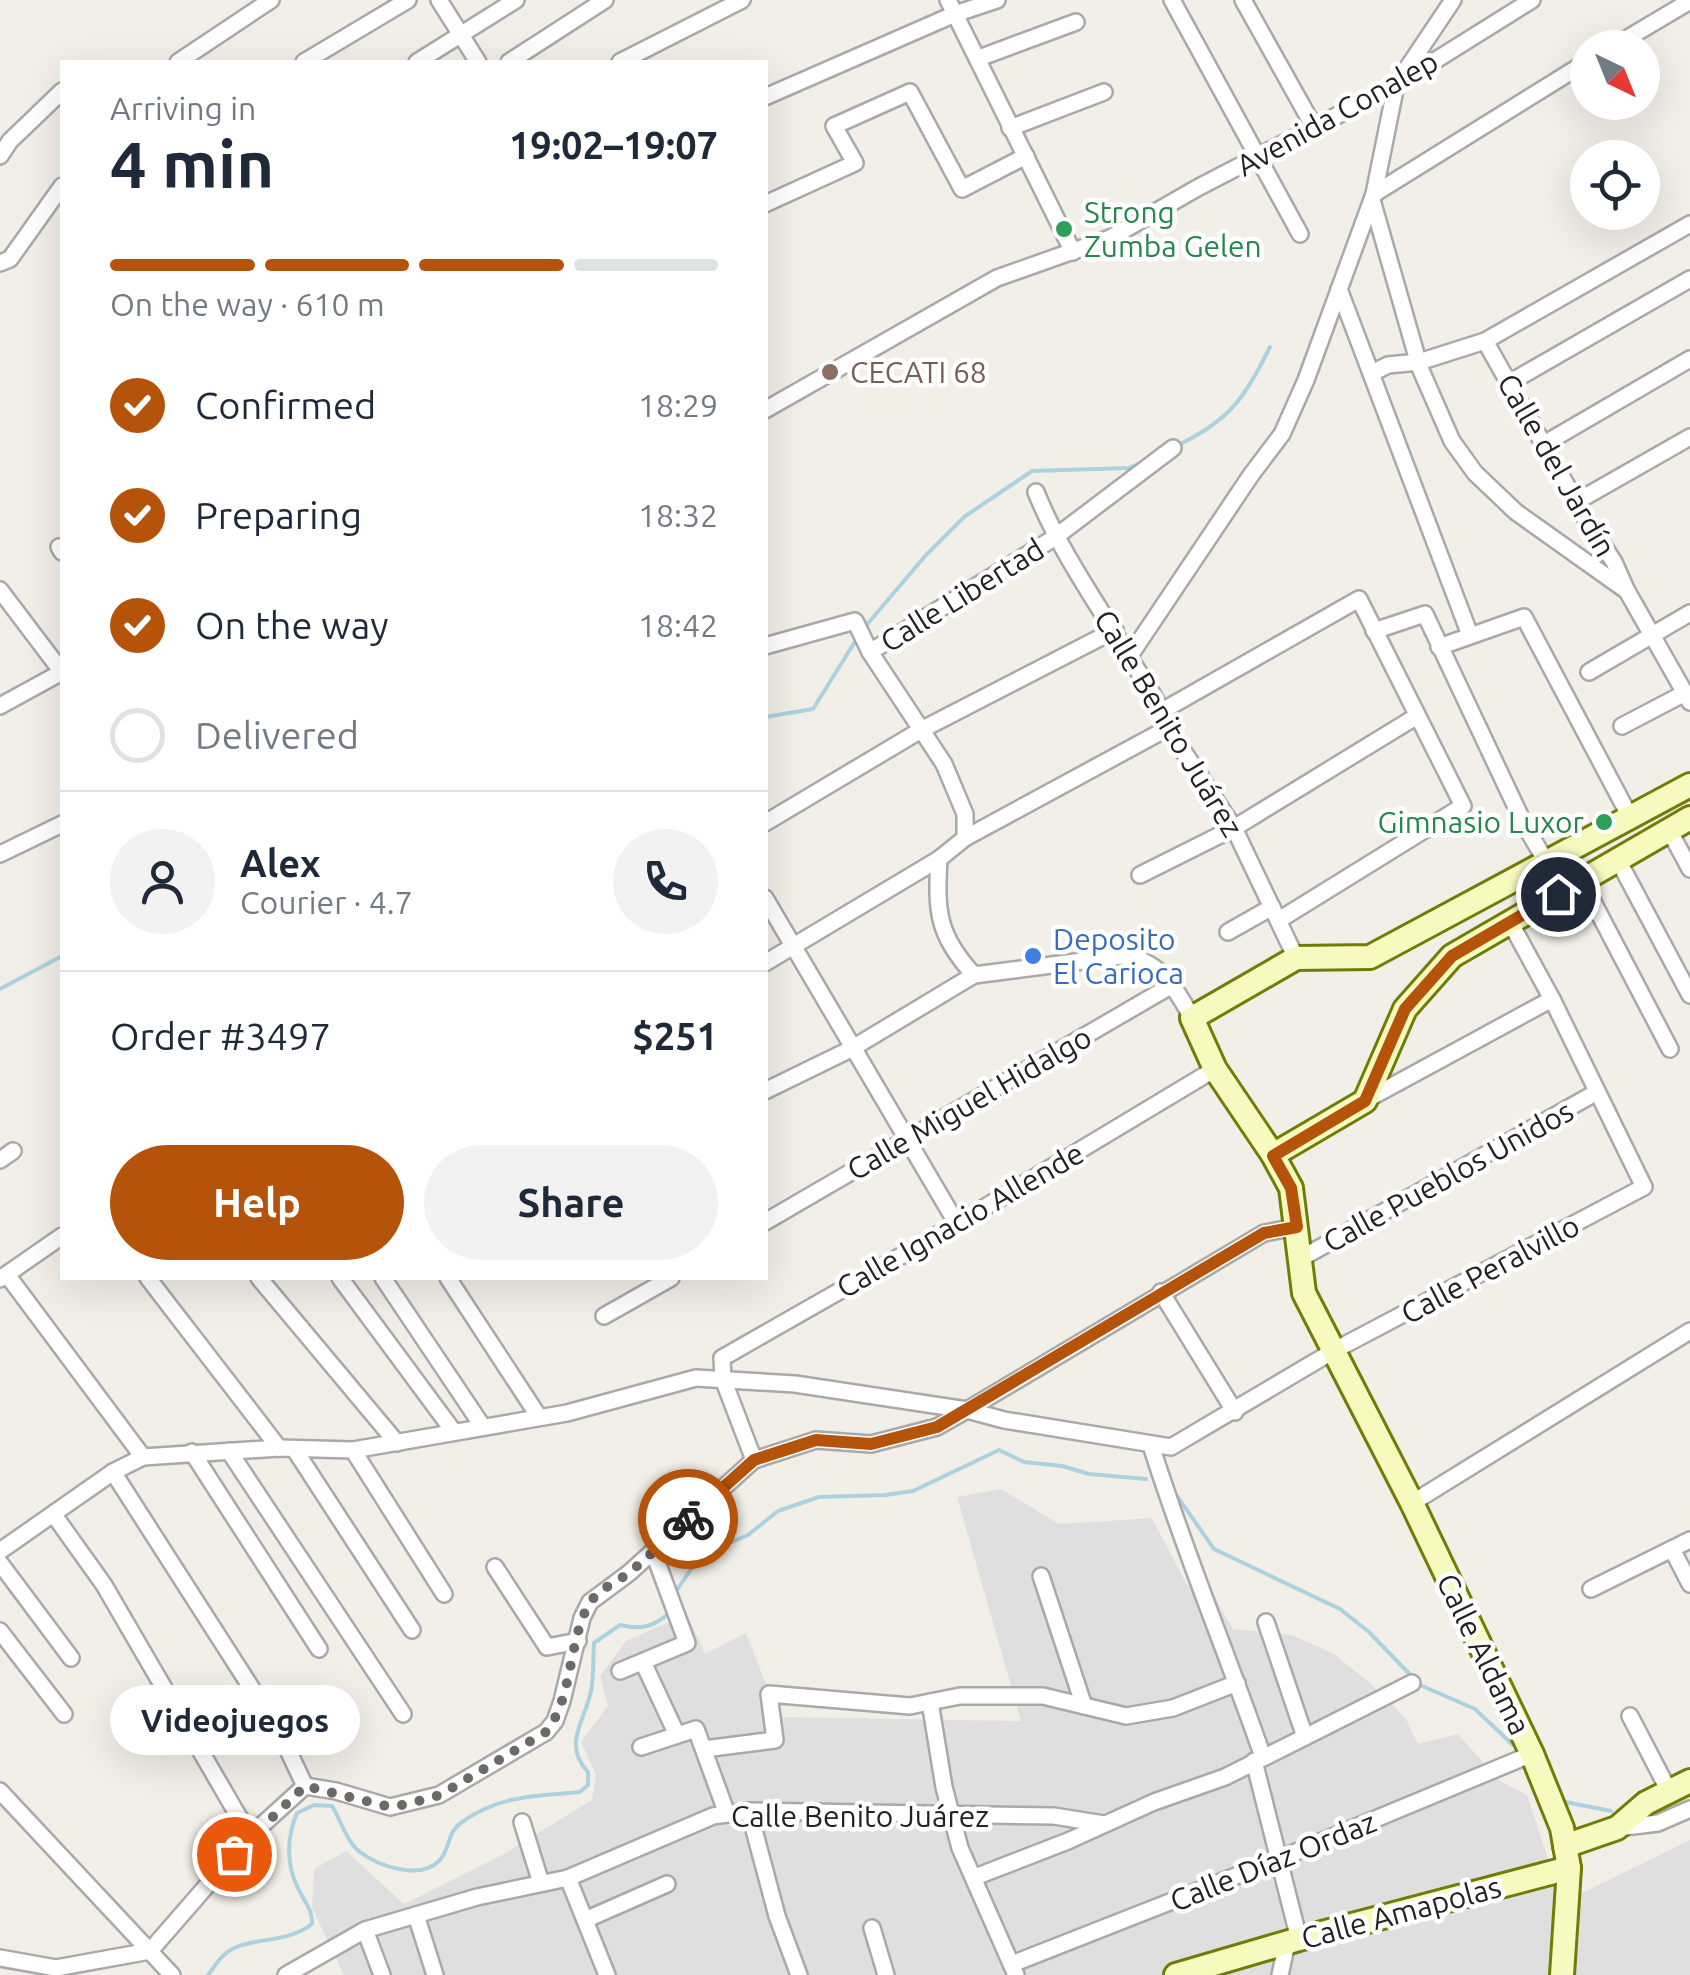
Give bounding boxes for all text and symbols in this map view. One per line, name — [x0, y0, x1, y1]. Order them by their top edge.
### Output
north arrow — [1570, 30, 1660, 120]
map controls — [1570, 30, 1660, 230]
street label: Avenida Conalep — [1230, 44, 1444, 182]
text: Arriving in — [110, 90, 256, 126]
text: 19:02–19:07 — [509, 124, 718, 166]
text: 4 min — [110, 127, 274, 200]
button: locate — [1570, 140, 1660, 230]
place label: Strong Zumba Gelen — [1084, 195, 1262, 263]
marker: Strong Zumba Gelen — [1053, 218, 1075, 240]
text: On the way · 610 m — [110, 286, 385, 322]
place label: CECATI 68 — [850, 355, 987, 389]
marker: CECATI 68 — [819, 361, 841, 383]
street label: Calle del Jardín — [1491, 368, 1623, 562]
icon: check — [110, 378, 165, 433]
text: Confirmed — [195, 384, 376, 426]
text: 18:29 — [638, 387, 718, 423]
icon: check — [110, 488, 165, 543]
text: Preparing — [195, 494, 362, 536]
text: 18:32 — [638, 497, 718, 533]
street label: Calle Libertad — [874, 531, 1050, 659]
icon: check — [110, 598, 165, 653]
text: On the way — [195, 604, 388, 646]
street label: Calle Benito Juárez — [1088, 604, 1250, 842]
text: 18:42 — [638, 607, 718, 643]
text: Delivered — [195, 714, 359, 756]
place label: Gimnasio Luxor — [1378, 805, 1585, 839]
marker: Gimnasio Luxor — [1593, 811, 1615, 833]
button: person — [110, 829, 215, 934]
button: phone — [613, 829, 718, 934]
text: Alex — [240, 842, 321, 884]
pin — [1516, 852, 1601, 937]
icon: home — [1531, 867, 1586, 922]
text: Courier · 4.7 — [240, 884, 413, 920]
place label: Deposito El Carioca — [1053, 922, 1184, 990]
marker: Deposito El Carioca — [1022, 945, 1044, 967]
text: Order #3497 — [110, 1015, 331, 1057]
text: $251 — [632, 1015, 718, 1057]
street label: Calle Miguel Hidalgo — [841, 1019, 1097, 1187]
street label: Calle Pueblos Unidos — [1317, 1093, 1579, 1259]
street label: Calle Ignacio Allende — [831, 1135, 1089, 1305]
button: Help — [110, 1145, 404, 1260]
button: Share — [424, 1145, 718, 1260]
street label: Calle Peralvillo — [1395, 1208, 1585, 1330]
courier — [638, 1469, 738, 1569]
icon: bike — [661, 1492, 716, 1547]
street label: Calle Aldama — [1430, 1568, 1538, 1740]
callout: Videojuegos — [109, 1684, 359, 1754]
text: Videojuegos — [141, 1702, 329, 1738]
street label: Calle Benito Juárez — [731, 1799, 989, 1833]
street label: Calle Díaz Ordaz — [1165, 1804, 1381, 1918]
pin — [192, 1812, 277, 1897]
icon: bag — [207, 1827, 262, 1882]
street label: Calle Amapolas — [1297, 1869, 1505, 1955]

